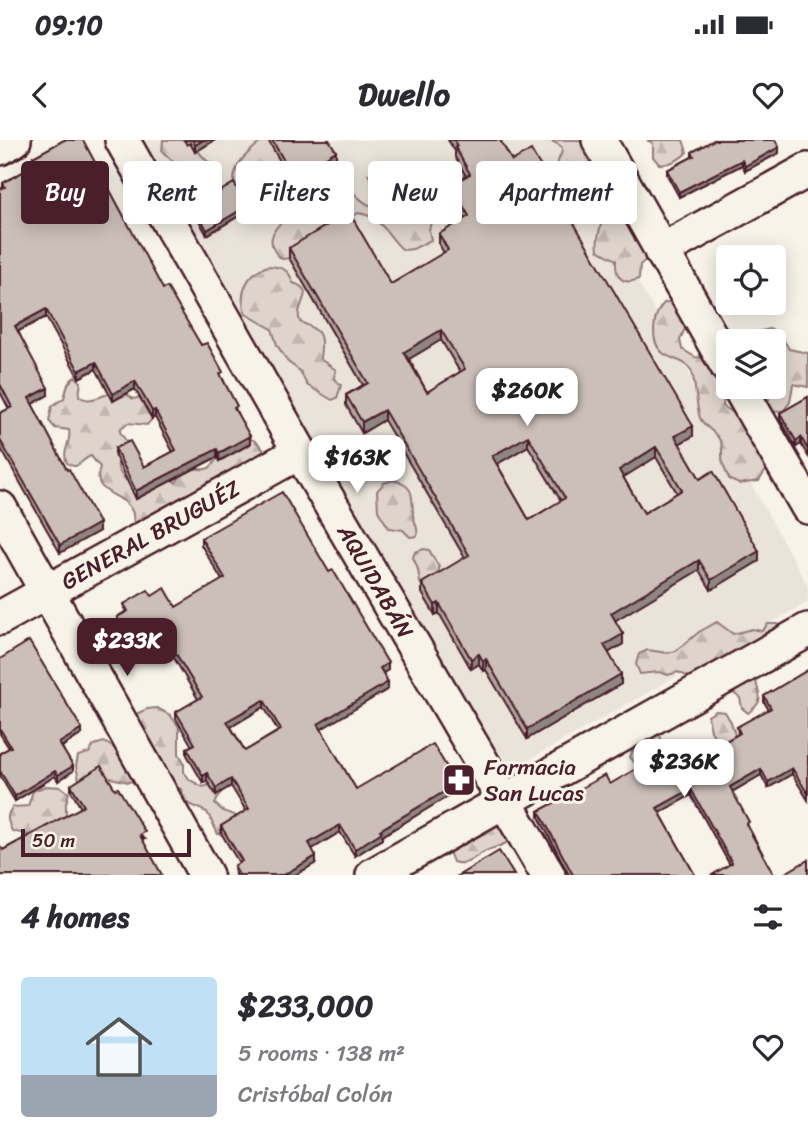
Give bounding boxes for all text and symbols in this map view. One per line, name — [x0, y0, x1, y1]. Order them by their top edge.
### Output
text: 09:10 — [35, 2, 103, 48]
text: Dwello — [358, 66, 450, 123]
icon: back — [21, 76, 59, 114]
icon: heart — [749, 76, 787, 114]
chip: Buy — [21, 161, 109, 224]
chip: Rent — [123, 161, 222, 224]
chip: Filters — [236, 161, 354, 224]
chip: New — [368, 161, 462, 224]
chip: Apartment — [476, 161, 637, 224]
map controls — [716, 245, 786, 399]
button: locate — [716, 245, 786, 315]
button: layers — [716, 329, 786, 399]
pin: $260K — [478, 369, 576, 428]
text: $260K — [492, 370, 562, 411]
pin: $163K — [308, 436, 406, 495]
text: $163K — [324, 437, 390, 478]
street label: GENERAL BRUGUÉZ — [53, 468, 248, 601]
street label: AQUIDABÁN — [326, 515, 426, 646]
pin: $233K — [78, 618, 176, 678]
text: $233K — [93, 620, 161, 661]
pin: $236K — [635, 740, 733, 799]
text: $236K — [650, 741, 718, 782]
place label: Farmacia San Lucas — [484, 747, 584, 814]
pharmacy icon: Farmacia San Lucas — [440, 761, 478, 799]
text: 50 m — [32, 824, 75, 857]
scale bar — [21, 826, 191, 858]
text: 4 homes — [21, 890, 129, 944]
icon: filters — [749, 898, 787, 936]
text: $233,000 — [238, 979, 373, 1033]
icon: home — [77, 1005, 161, 1089]
icon: heart — [749, 1028, 787, 1066]
text: 5 rooms · 138 m² — [238, 1033, 405, 1074]
text: Cristóbal Colón — [238, 1074, 393, 1115]

